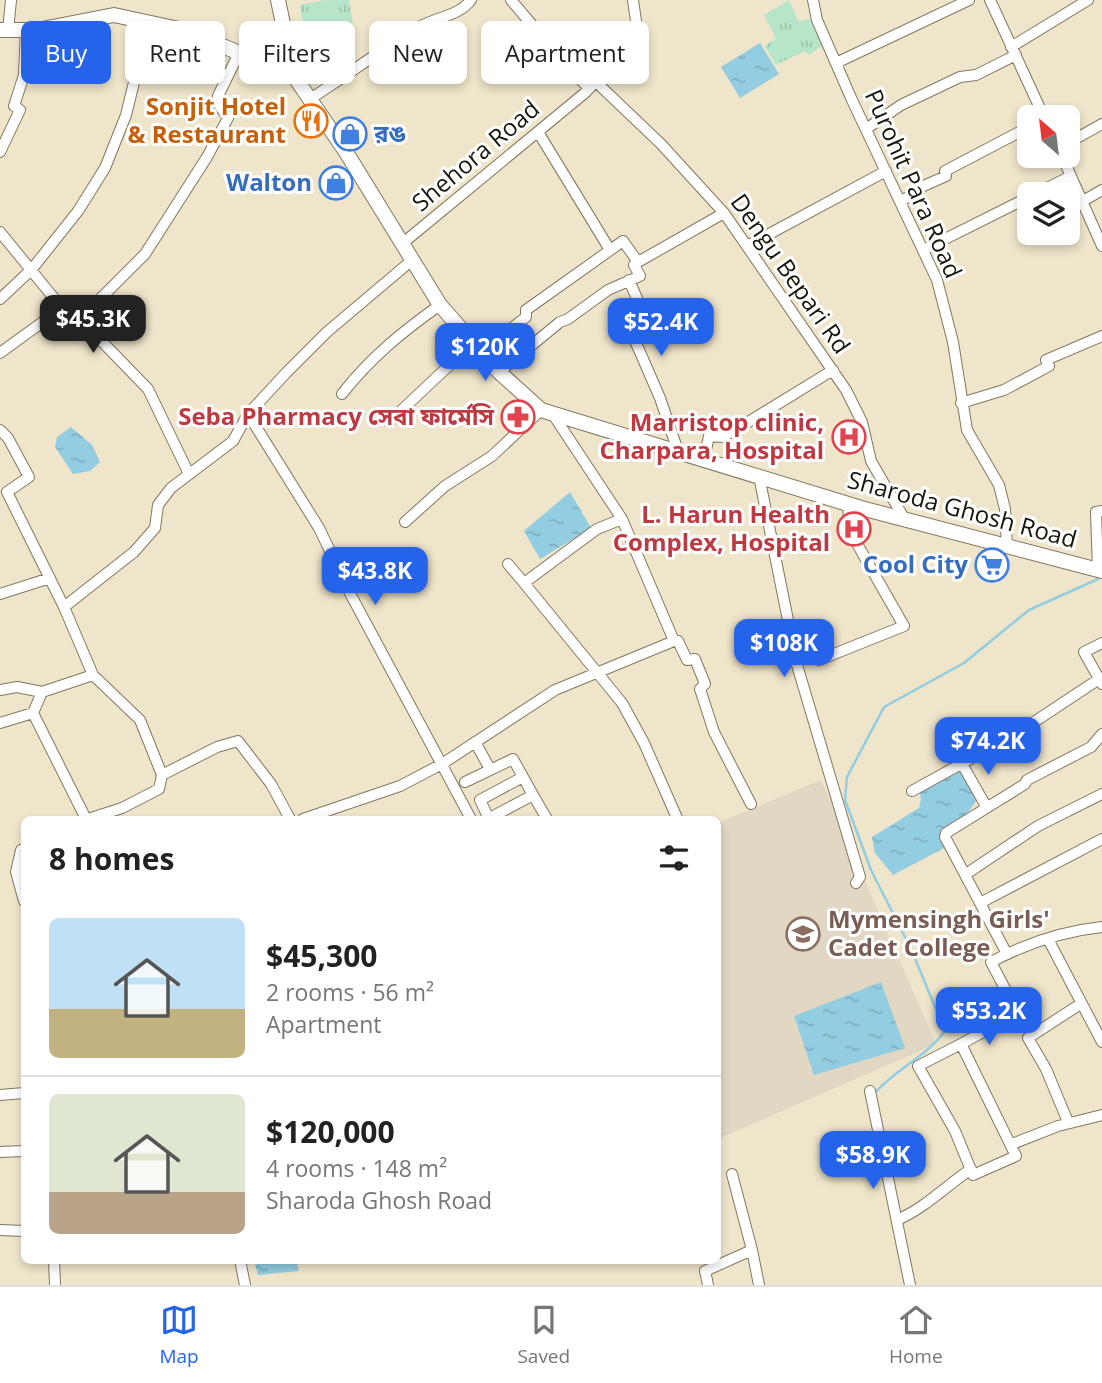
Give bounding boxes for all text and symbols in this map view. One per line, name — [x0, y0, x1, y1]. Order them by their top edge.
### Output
chip: Buy — [21, 21, 111, 84]
chip: Rent — [125, 21, 225, 84]
chip: Filters — [239, 21, 355, 84]
chip: New — [369, 21, 467, 84]
chip: Apartment — [481, 21, 649, 84]
street label: Purohit Para Road — [858, 84, 971, 283]
place label: Sonjit Hotel & Restaurant — [128, 89, 286, 150]
street label: Shehora Road — [404, 92, 546, 218]
restaurant icon: Sonjit Hotel & Restaurant — [292, 102, 330, 140]
north arrow — [1017, 105, 1080, 168]
map controls — [1017, 105, 1080, 245]
shop icon: রঙ — [331, 115, 369, 153]
place label: রঙ — [373, 116, 406, 149]
shop icon: Walton — [317, 164, 355, 202]
place label: Walton — [226, 165, 312, 198]
button: layers — [1017, 182, 1080, 245]
street label: Dengu Bepari Rd — [724, 187, 859, 360]
pin: $45.3K — [36, 296, 150, 355]
pin: $52.4K — [604, 298, 718, 358]
text: $45.3K — [56, 302, 130, 334]
text: $52.4K — [624, 305, 698, 337]
pin: $120K — [436, 324, 534, 383]
text: $120K — [451, 330, 519, 362]
pharmacy icon: Seba Pharmacy সেবা ফার্মেসি — [499, 398, 537, 436]
place label: Seba Pharmacy সেবা ফার্মেসি — [178, 399, 495, 432]
place label: Marristop clinic, Charpara, Hospital — [599, 405, 824, 466]
hospital icon: Marristop clinic, Charpara, Hospital — [830, 418, 868, 456]
street label: Sharoda Ghosh Road — [844, 462, 1081, 555]
place label: L. Harun Health Complex, Hospital — [613, 497, 830, 558]
hospital icon: L. Harun Health Complex, Hospital — [835, 510, 873, 548]
supermarket icon: Cool City — [973, 546, 1011, 584]
place label: Cool City — [863, 547, 968, 580]
pin: $43.8K — [318, 548, 432, 607]
text: $43.8K — [338, 554, 412, 586]
pin: $108K — [735, 620, 833, 679]
text: $108K — [750, 626, 818, 658]
pin: $74.2K — [931, 718, 1045, 777]
text: $74.2K — [951, 724, 1025, 756]
text: 8 homes — [49, 838, 174, 879]
icon: filters — [655, 839, 693, 877]
place label: Mymensingh Girls' Cadet College — [828, 902, 1050, 963]
school or university icon: Mymensingh Girls' Cadet College — [784, 915, 822, 953]
text: $45,300 — [266, 935, 377, 976]
icon: home — [105, 946, 189, 1030]
text: 2 rooms · 56 m² — [266, 976, 434, 1008]
pin: $53.2K — [932, 988, 1046, 1047]
text: $53.2K — [952, 994, 1026, 1026]
text: Apartment — [266, 1008, 382, 1040]
text: $120,000 — [266, 1111, 395, 1152]
icon: home — [105, 1122, 189, 1206]
pin: $58.9K — [816, 1132, 930, 1191]
text: $58.9K — [836, 1138, 910, 1170]
text: 4 rooms · 148 m² — [266, 1152, 447, 1184]
text: Sharoda Ghosh Road — [266, 1184, 492, 1216]
tab: Map — [159, 1301, 199, 1369]
tab: Saved — [517, 1301, 570, 1369]
tab: Home — [889, 1301, 943, 1369]

